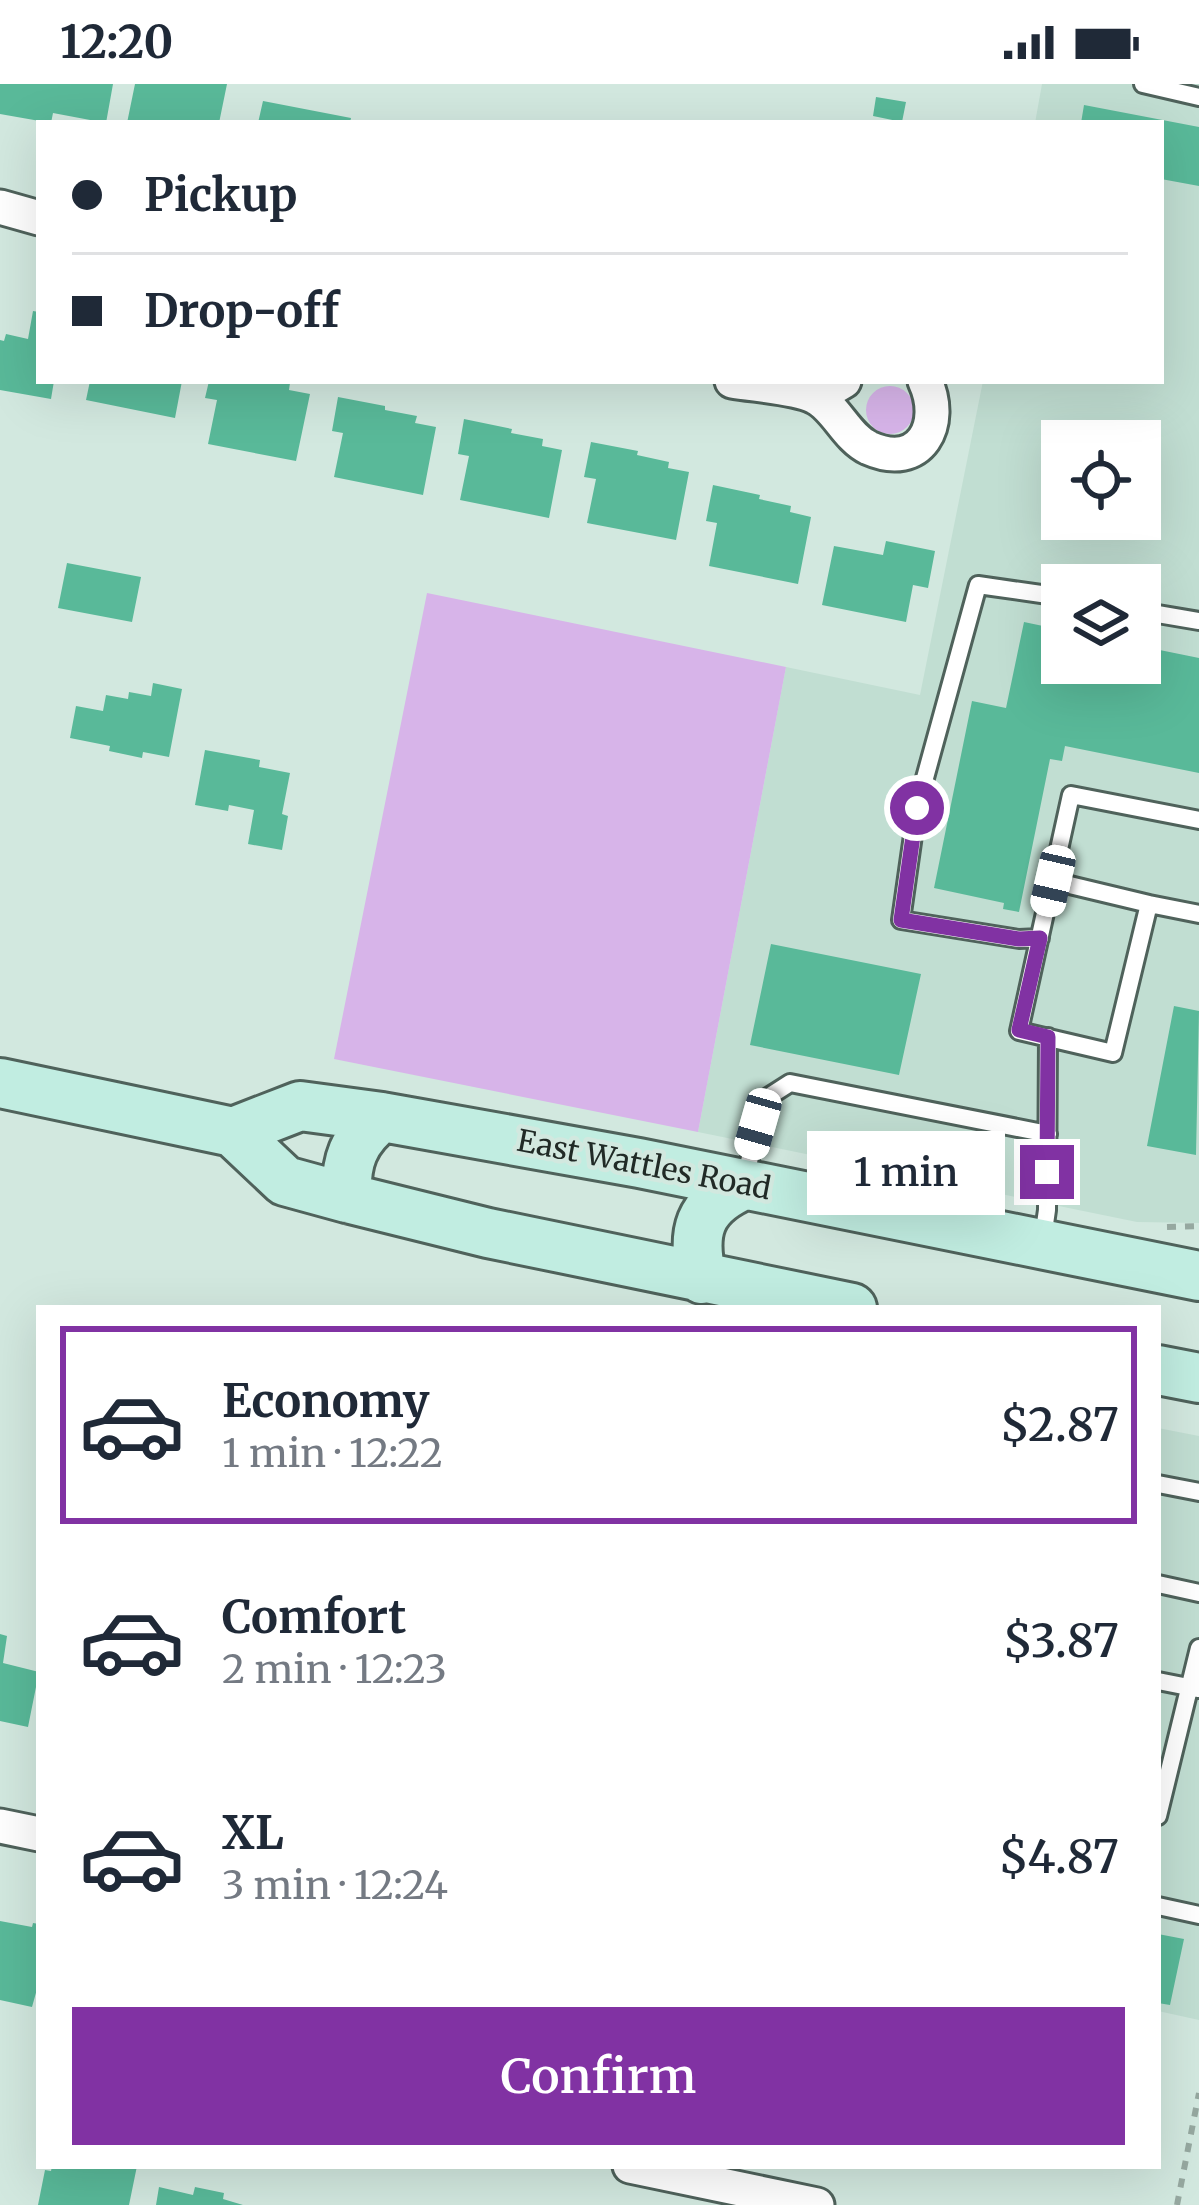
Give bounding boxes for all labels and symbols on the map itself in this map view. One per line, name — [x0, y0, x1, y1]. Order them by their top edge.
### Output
route start — [890, 781, 944, 835]
car — [1027, 842, 1079, 920]
car — [731, 1084, 785, 1164]
street label: East Wattles Road — [514, 1121, 774, 1207]
callout: 1 min — [807, 1130, 1005, 1214]
route end — [1020, 1145, 1074, 1199]

